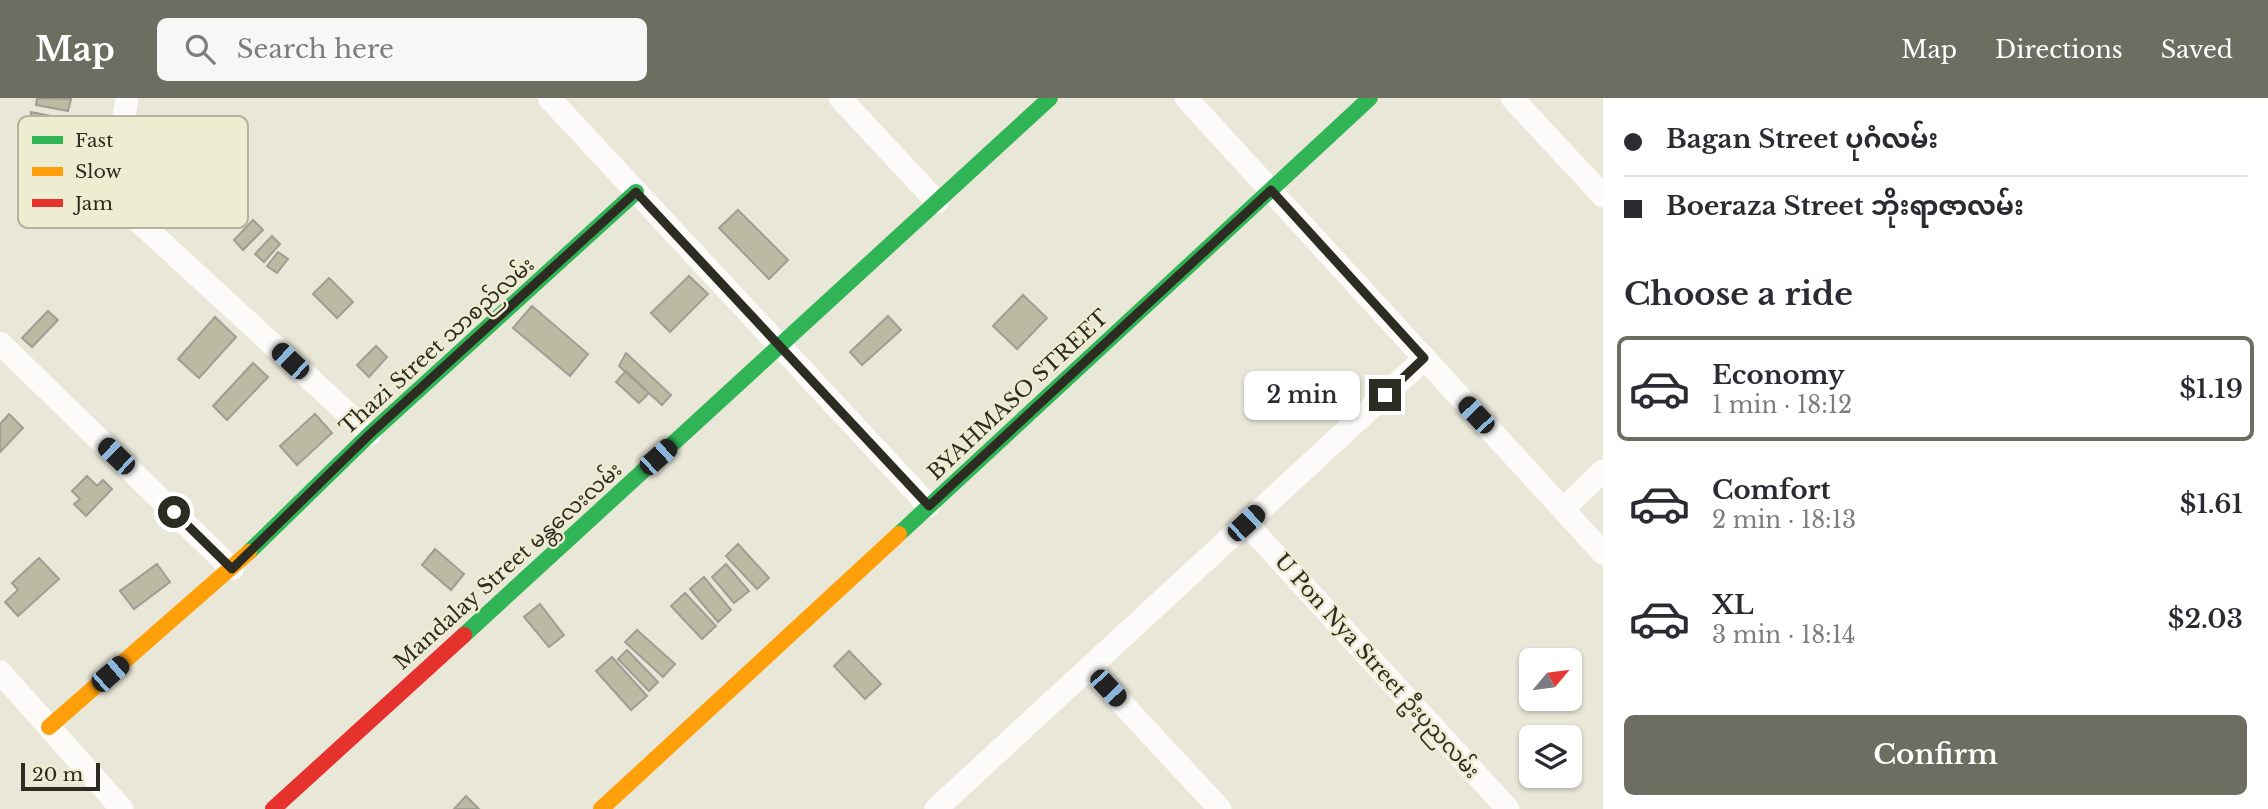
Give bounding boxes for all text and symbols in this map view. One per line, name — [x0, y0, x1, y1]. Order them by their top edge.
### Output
search box — [157, 18, 647, 81]
text: Map — [35, 29, 115, 70]
icon: search — [181, 30, 219, 68]
text: Search here — [237, 33, 394, 65]
text: Map — [1901, 35, 1957, 64]
text: Directions — [1995, 35, 2123, 64]
text: Saved — [2161, 35, 2233, 64]
legend — [18, 116, 248, 228]
text: Bagan Street ပုဂံလမ်း — [1666, 123, 1938, 155]
text: Fast — [75, 129, 114, 152]
text: Slow — [75, 160, 122, 183]
text: Boeraza Street ဘိုးရာဇာလမ်း — [1666, 190, 2024, 222]
text: Jam — [72, 192, 113, 215]
street label: Thazi Street သာစည်လမ်း — [332, 250, 542, 443]
text: Choose a ride — [1624, 274, 1853, 314]
street label: BYAHMASO STREET — [922, 304, 1114, 486]
car — [268, 339, 313, 383]
icon: car — [1628, 357, 1691, 420]
text: Economy — [1712, 359, 1845, 391]
callout: 2 min — [1245, 370, 1360, 420]
text: $1.19 — [2180, 373, 2243, 405]
route end — [1369, 379, 1401, 411]
text: 2 min — [1267, 381, 1337, 409]
text: 1 min · 18:12 — [1712, 391, 1852, 419]
car — [1454, 392, 1499, 438]
car — [94, 434, 139, 478]
car — [636, 435, 681, 479]
street label: Mandalay Street မန္တလေးလမ်း — [387, 455, 630, 678]
icon: car — [1628, 472, 1691, 535]
text: Comfort — [1712, 474, 1830, 506]
text: $1.61 — [2180, 488, 2243, 520]
route start — [158, 496, 190, 528]
car — [1224, 501, 1269, 545]
text: 2 min · 18:13 — [1712, 506, 1856, 534]
street label: U Pon Nya Street ဦးပုညလမ်း — [1266, 546, 1487, 787]
icon: car — [1628, 587, 1691, 650]
text: XL — [1712, 589, 1754, 621]
text: $2.03 — [2168, 603, 2243, 635]
text: 3 min · 18:14 — [1712, 621, 1855, 649]
north arrow — [1519, 648, 1582, 710]
map controls — [1519, 648, 1582, 788]
car — [88, 652, 133, 696]
car — [1086, 665, 1131, 711]
button: Confirm — [1624, 715, 2247, 795]
button: layers — [1519, 725, 1582, 788]
scale bar — [21, 760, 100, 792]
text: 20 m — [32, 763, 83, 786]

